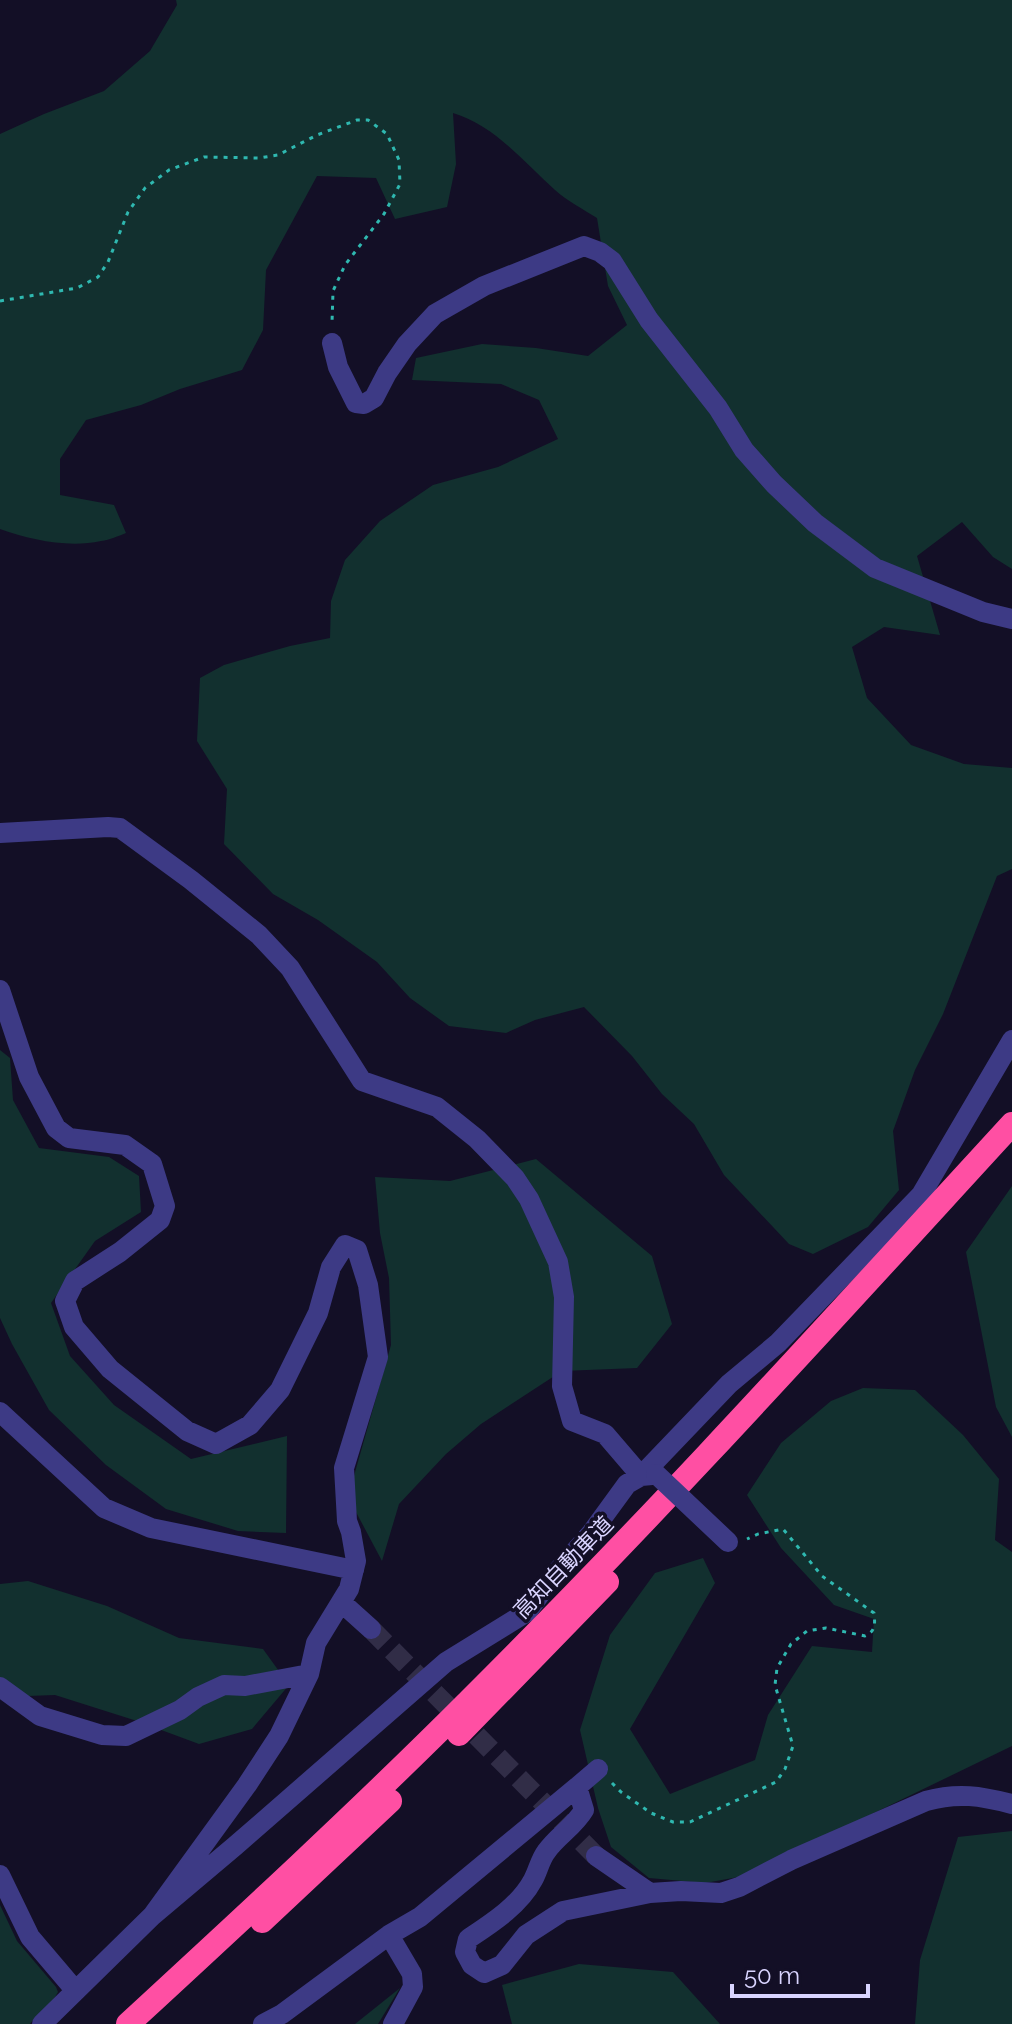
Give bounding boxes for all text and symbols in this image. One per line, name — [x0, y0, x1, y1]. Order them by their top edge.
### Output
street label: 高知自動車道 — [508, 1510, 618, 1624]
scale bar — [732, 1948, 868, 1998]
text: 50 m — [744, 1961, 800, 1990]

